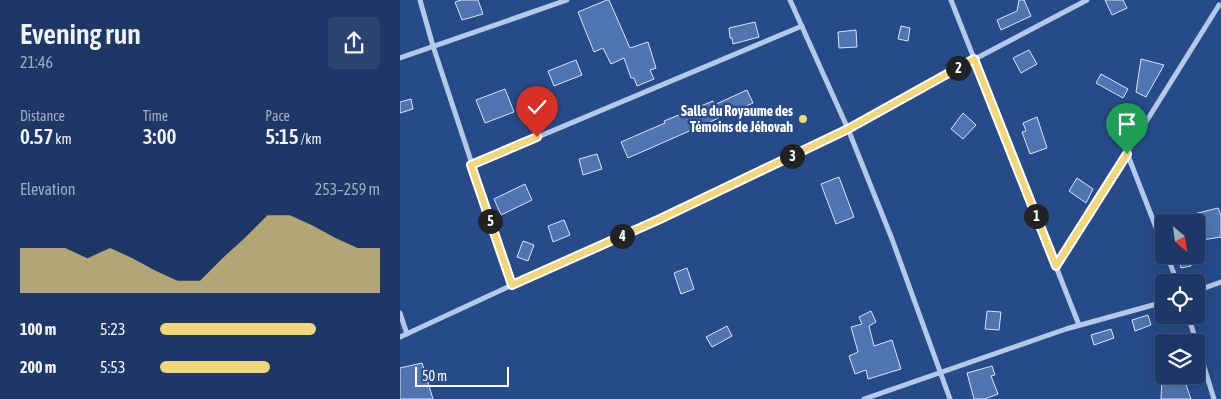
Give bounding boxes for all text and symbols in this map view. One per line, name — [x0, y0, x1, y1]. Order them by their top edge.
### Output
button: share — [328, 17, 380, 69]
text: Evening run — [20, 18, 141, 50]
text: 21:46 — [20, 53, 53, 71]
pin: 2 — [946, 56, 970, 80]
text: 2 — [955, 60, 962, 76]
pin — [516, 86, 558, 137]
icon: check — [523, 93, 551, 121]
place label: Salle du Royaume des Témoins de Jéhovah — [681, 103, 793, 135]
pin — [1106, 103, 1148, 154]
text: Distance — [20, 108, 65, 124]
text: Time — [143, 108, 168, 124]
text: Pace — [265, 108, 290, 124]
icon: arrive — [1113, 110, 1141, 138]
marker: Salle du Royaume des Témoins de Jéhovah — [797, 113, 809, 125]
text: 0.57 — [20, 124, 53, 148]
text: 3:00 — [143, 124, 176, 148]
text: 5:15 — [265, 124, 299, 148]
text: km — [53, 131, 72, 147]
text: /km — [299, 131, 322, 147]
pin: 3 — [780, 144, 804, 168]
text: 3 — [789, 148, 796, 164]
text: Elevation — [20, 180, 75, 198]
text: 253–259 m — [315, 180, 380, 198]
pin: 1 — [1024, 204, 1048, 228]
pin: 5 — [478, 208, 502, 234]
text: 1 — [1033, 208, 1040, 224]
text: 5 — [487, 213, 494, 229]
north arrow — [1155, 214, 1205, 264]
map controls — [1155, 214, 1205, 384]
pin: 4 — [610, 224, 634, 248]
text: 4 — [619, 228, 626, 244]
button: locate — [1155, 274, 1205, 324]
text: 100 m — [20, 320, 56, 338]
text: 5:23 — [100, 320, 125, 338]
button: layers — [1155, 334, 1205, 384]
text: 200 m — [20, 358, 56, 376]
text: 5:53 — [100, 358, 125, 376]
scale bar — [415, 364, 509, 387]
text: 50 m — [422, 368, 447, 384]

